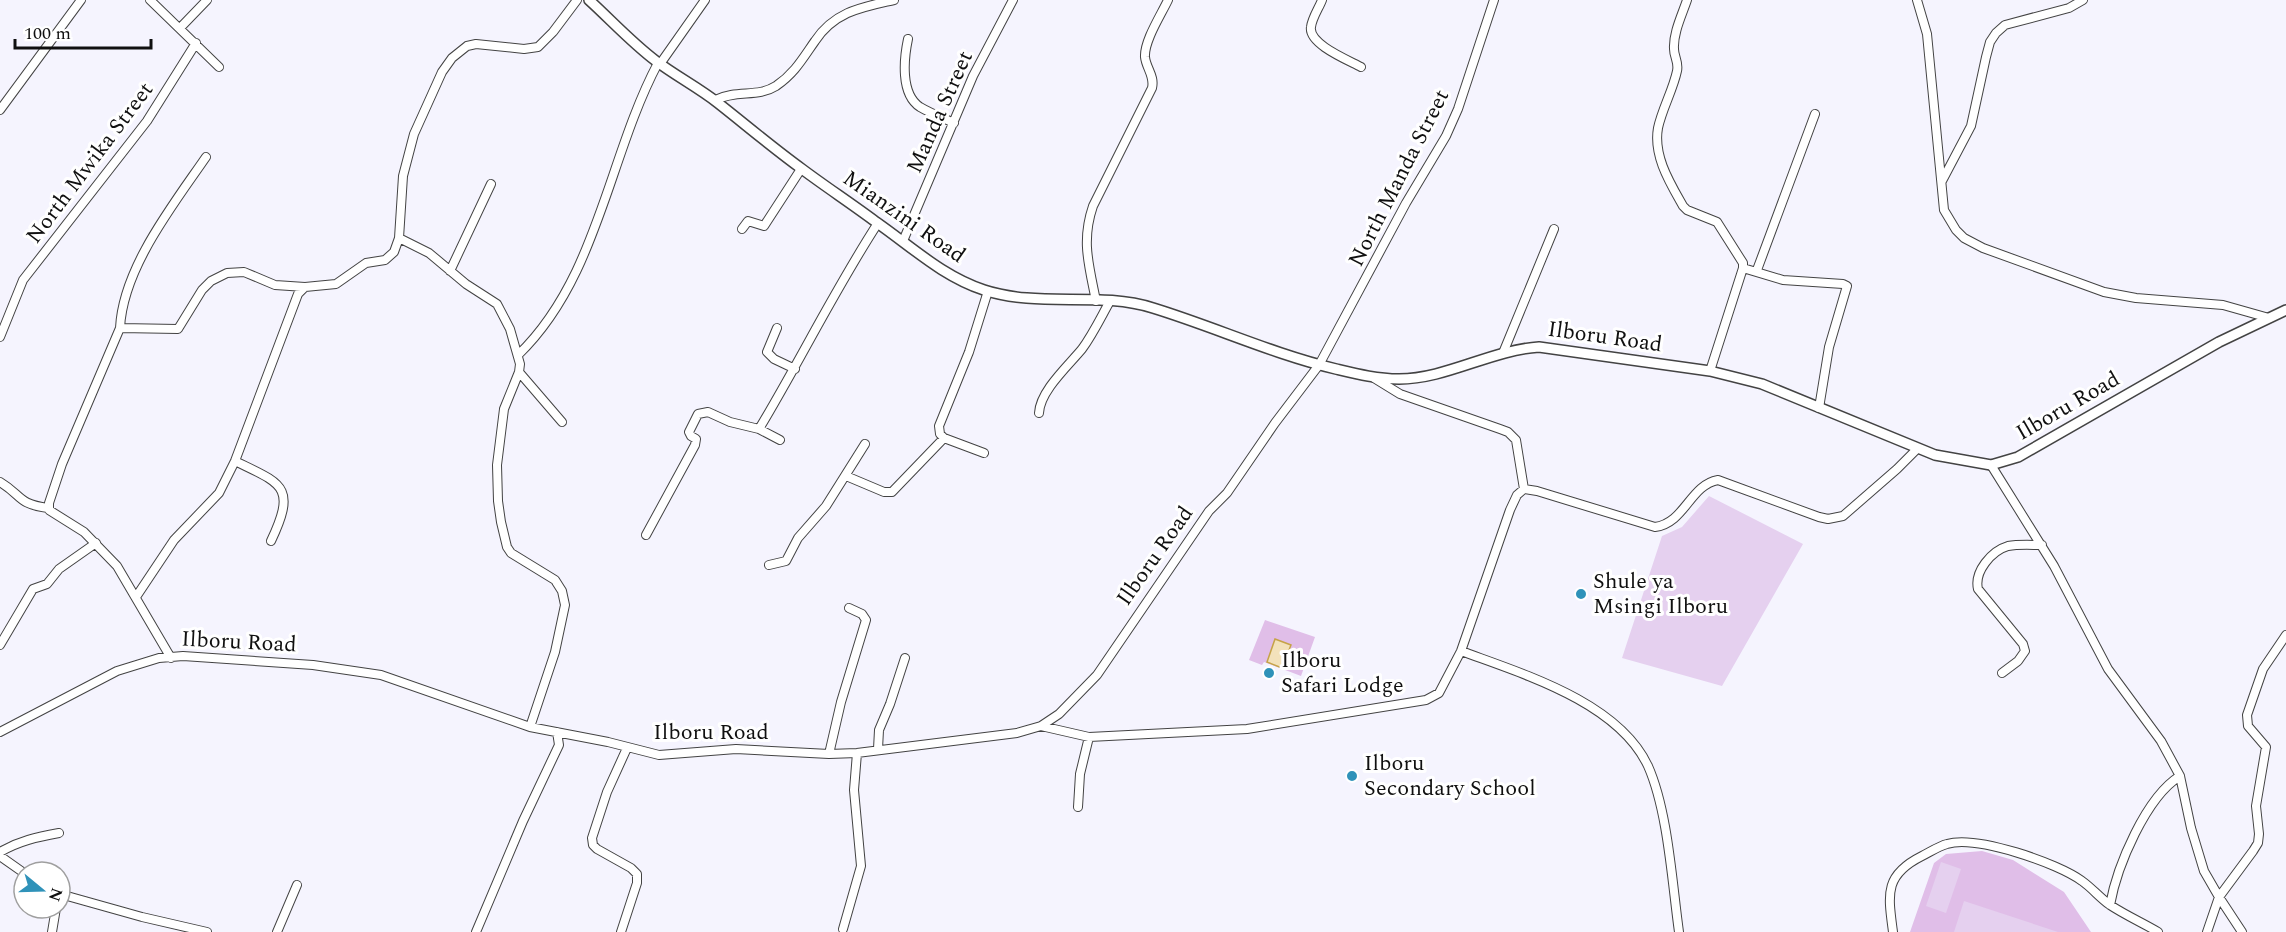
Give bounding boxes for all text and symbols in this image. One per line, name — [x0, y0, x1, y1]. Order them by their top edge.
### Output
scale bar — [15, 12, 152, 50]
text: 100 m — [24, 20, 71, 47]
street label: Manda Street — [898, 45, 982, 179]
street label: North Mwika Street — [18, 75, 162, 251]
street label: North Manda Street — [1340, 83, 1458, 272]
street label: Mianzini Road — [836, 162, 972, 272]
street label: Ilboru Road — [1546, 313, 1664, 361]
street label: Ilboru Road — [2010, 363, 2126, 449]
street label: Ilboru Road — [1108, 499, 1202, 613]
place label: Shule ya Msingi Ilboru — [1593, 565, 1728, 623]
marker: Shule ya Msingi Ilboru — [1574, 587, 1588, 601]
street label: Ilboru Road — [180, 622, 298, 662]
place label: Ilboru Safari Lodge — [1281, 644, 1404, 702]
marker: Ilboru Safari Lodge — [1262, 666, 1276, 680]
street label: Ilboru Road — [653, 716, 769, 749]
place label: Ilboru Secondary School — [1364, 747, 1536, 805]
marker: Ilboru Secondary School — [1345, 769, 1359, 783]
north arrow — [12, 860, 72, 920]
text: N — [42, 884, 69, 905]

